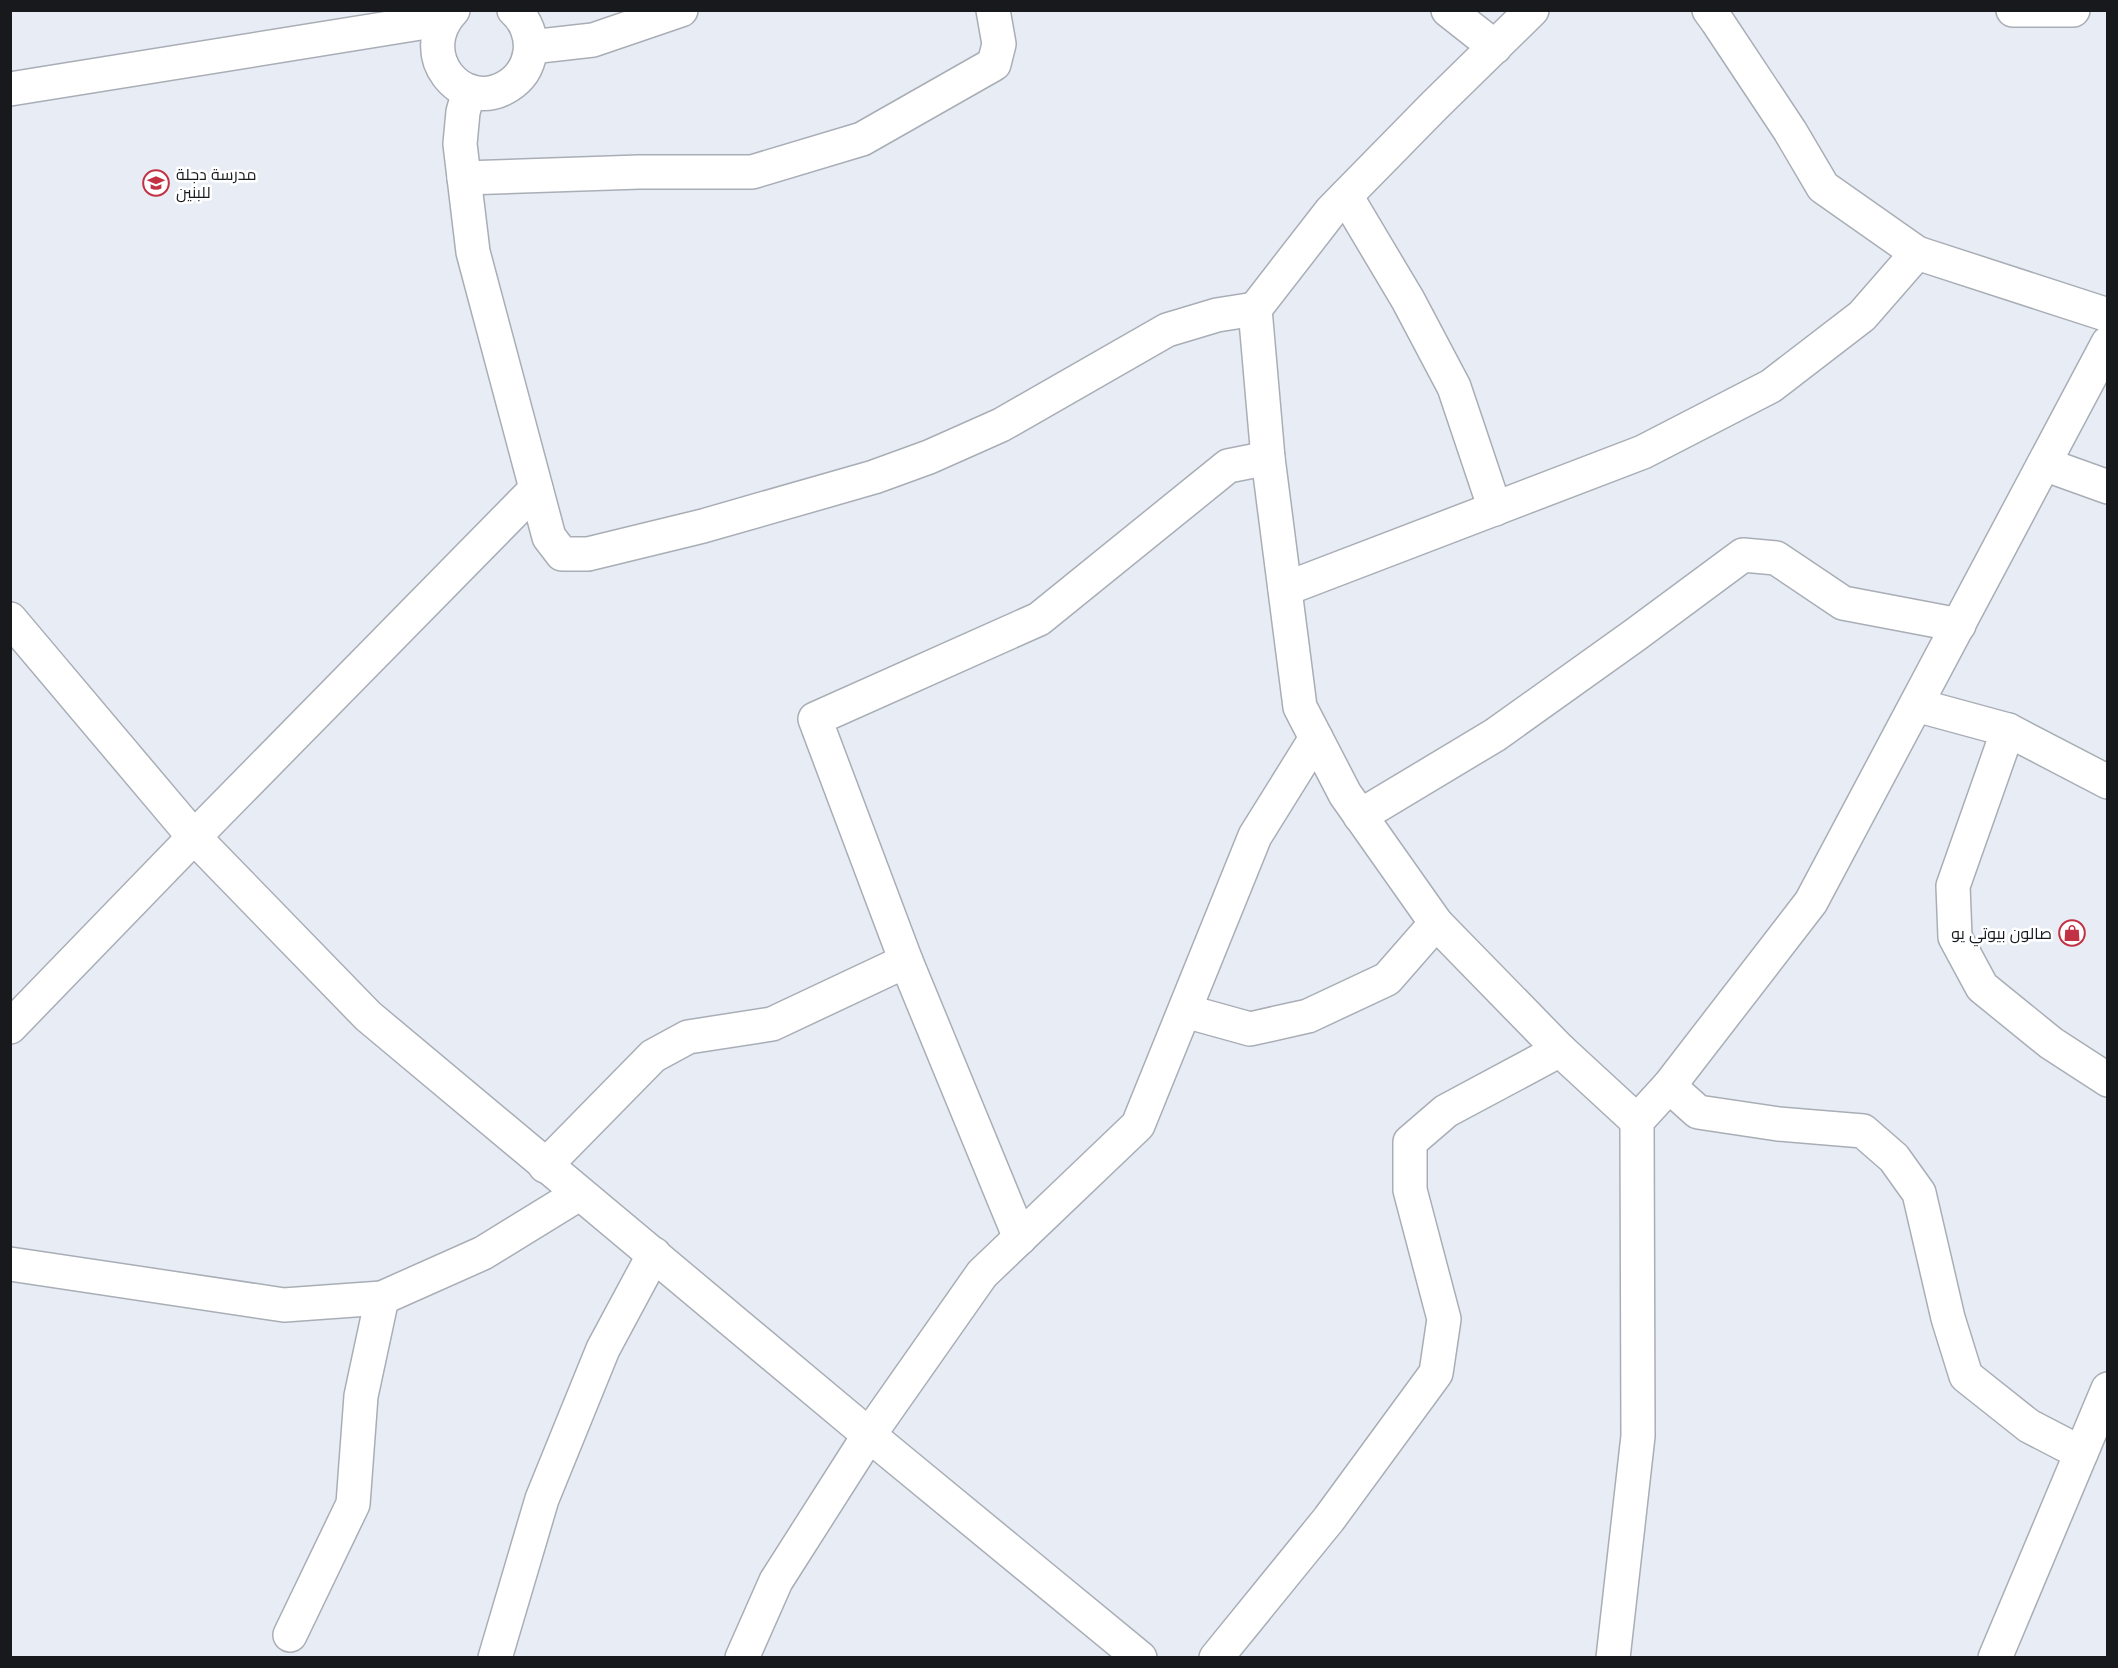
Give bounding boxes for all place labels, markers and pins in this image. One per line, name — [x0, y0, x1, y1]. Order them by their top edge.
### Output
place label: مدرسة دجلة للبنين — [176, 164, 257, 203]
school or university icon: مدرسة دجلة للبنين — [141, 168, 171, 198]
shop icon: صالون بيوتي يو — [2057, 918, 2087, 948]
place label: صالون بيوتي يو — [1951, 923, 2052, 947]

